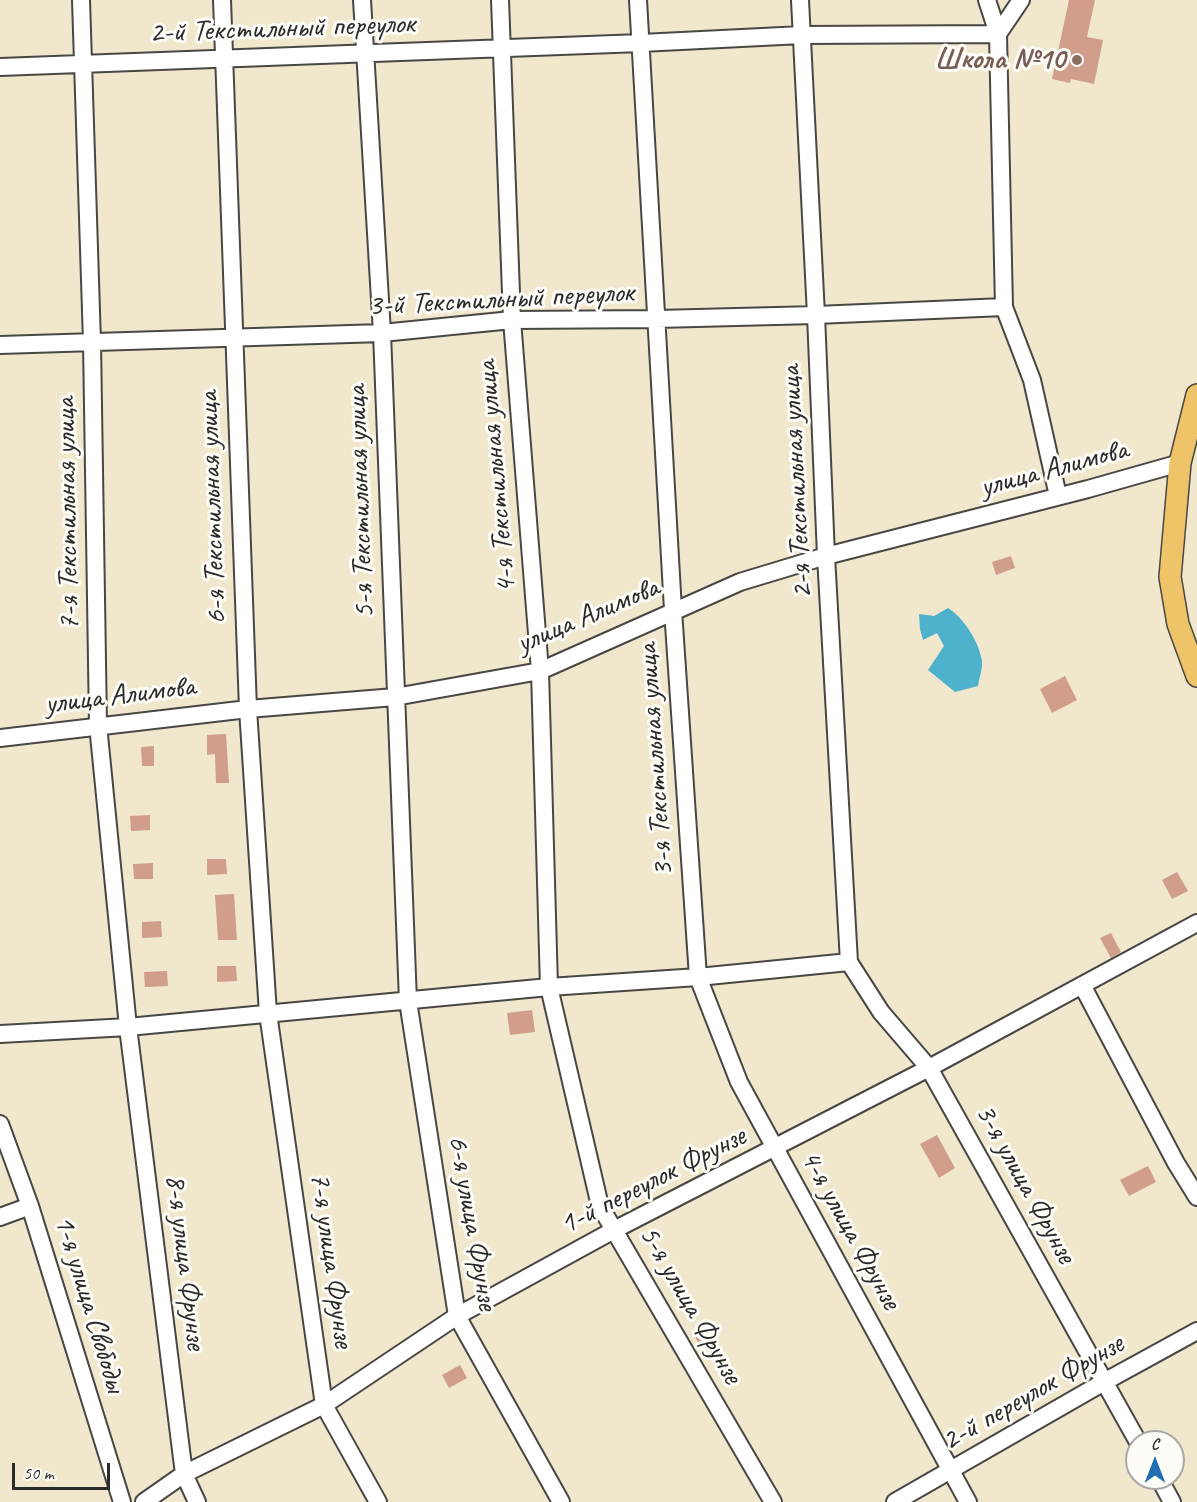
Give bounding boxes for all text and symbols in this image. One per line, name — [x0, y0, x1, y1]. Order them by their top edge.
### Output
street label: 2-й Текстильный переулок — [149, 6, 415, 52]
place label: Школа №10 — [934, 42, 1065, 78]
marker: Школа №10 — [1070, 53, 1084, 67]
street label: 3-й Текстильный переулок — [367, 275, 635, 325]
street label: 4-я Текстильная улица — [469, 359, 525, 595]
street label: 2-я Текстильная улица — [773, 365, 821, 599]
street label: 5-я Текстильная улица — [339, 385, 383, 619]
street label: 6-я Текстильная улица — [191, 391, 235, 625]
street label: 7-я Текстильная улица — [48, 397, 88, 631]
street label: улица Алимова — [976, 432, 1132, 506]
street label: улица Алимова — [511, 570, 665, 662]
street label: 3-я Текстильная улица — [630, 642, 682, 878]
street label: улица Алимова — [43, 669, 197, 723]
street label: 3-я улица Фрунзе — [966, 1098, 1084, 1270]
street label: 1-й переулок Фрунзе — [554, 1119, 752, 1243]
street label: 6-я улица Фрунзе — [439, 1133, 505, 1313]
street label: 4-я улица Фрунзе — [791, 1144, 909, 1316]
street label: 7-я улица Фрунзе — [301, 1170, 361, 1350]
street label: 8-я улица Фрунзе — [156, 1172, 214, 1352]
street label: 1-я улица Свободы — [45, 1211, 133, 1397]
street label: 5-я улица Фрунзе — [630, 1219, 750, 1391]
street label: 2-й переулок Фрунзе — [936, 1326, 1130, 1460]
north arrow — [1125, 1430, 1185, 1490]
text: С — [1151, 1434, 1159, 1454]
scale bar — [15, 1451, 112, 1489]
text: 50 m — [23, 1462, 54, 1484]

